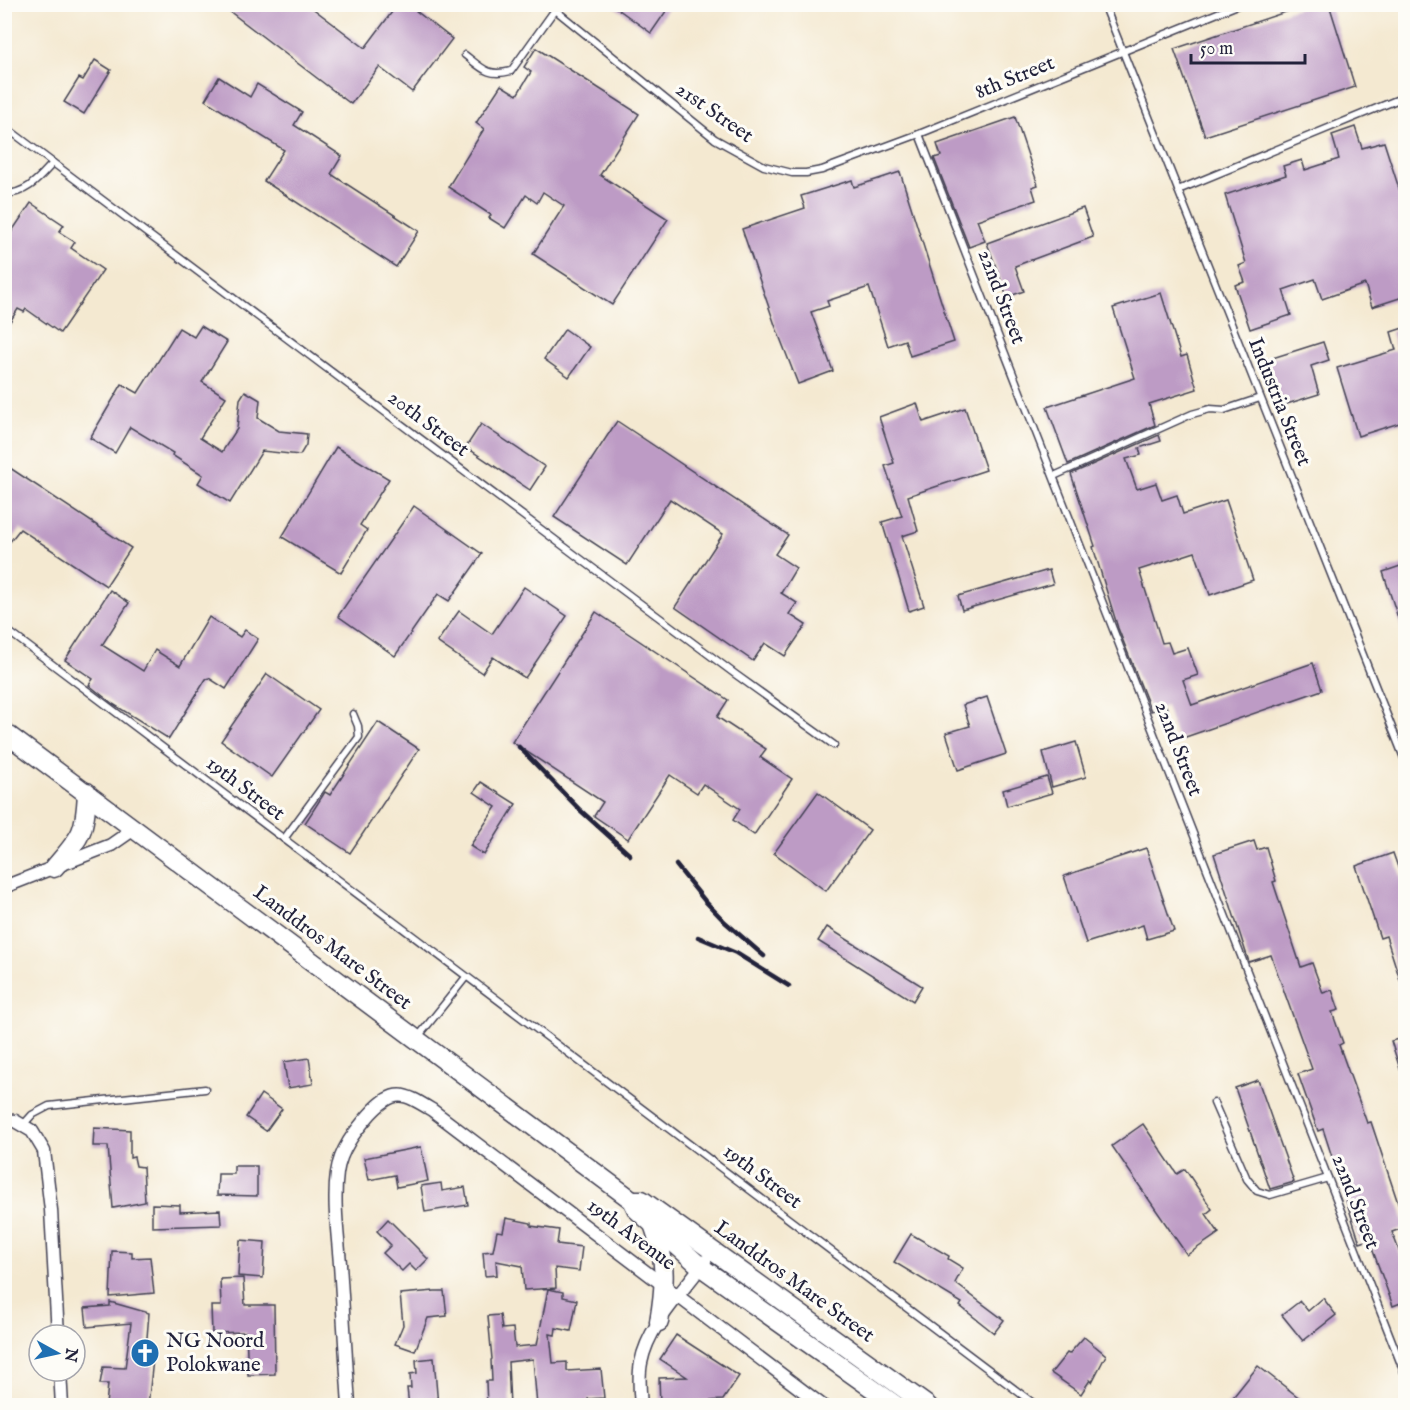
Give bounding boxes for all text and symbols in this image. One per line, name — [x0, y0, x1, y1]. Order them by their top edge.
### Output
scale bar — [1191, 27, 1305, 65]
text: 50 m — [1200, 38, 1233, 61]
street label: 8th Street — [971, 50, 1059, 106]
street label: 21st Street — [670, 76, 758, 150]
street label: 22nd Street — [971, 246, 1031, 348]
street label: Industria Street — [1241, 334, 1317, 470]
street label: 20th Street — [382, 385, 474, 463]
street label: 22nd Street — [1148, 698, 1208, 800]
street label: 19th Street — [200, 750, 290, 828]
street label: Landdros Mare Street — [247, 880, 417, 1016]
street label: 19th Street — [717, 1138, 807, 1216]
street label: 22nd Street — [1325, 1151, 1385, 1253]
street label: 19th Avenue — [581, 1193, 681, 1277]
street label: Landdros Mare Street — [709, 1215, 879, 1349]
north arrow — [27, 1323, 87, 1383]
place label: NG Noord Polokwane — [166, 1328, 265, 1379]
church icon: NG Noord Polokwane — [129, 1337, 161, 1369]
text: N — [59, 1346, 81, 1363]

